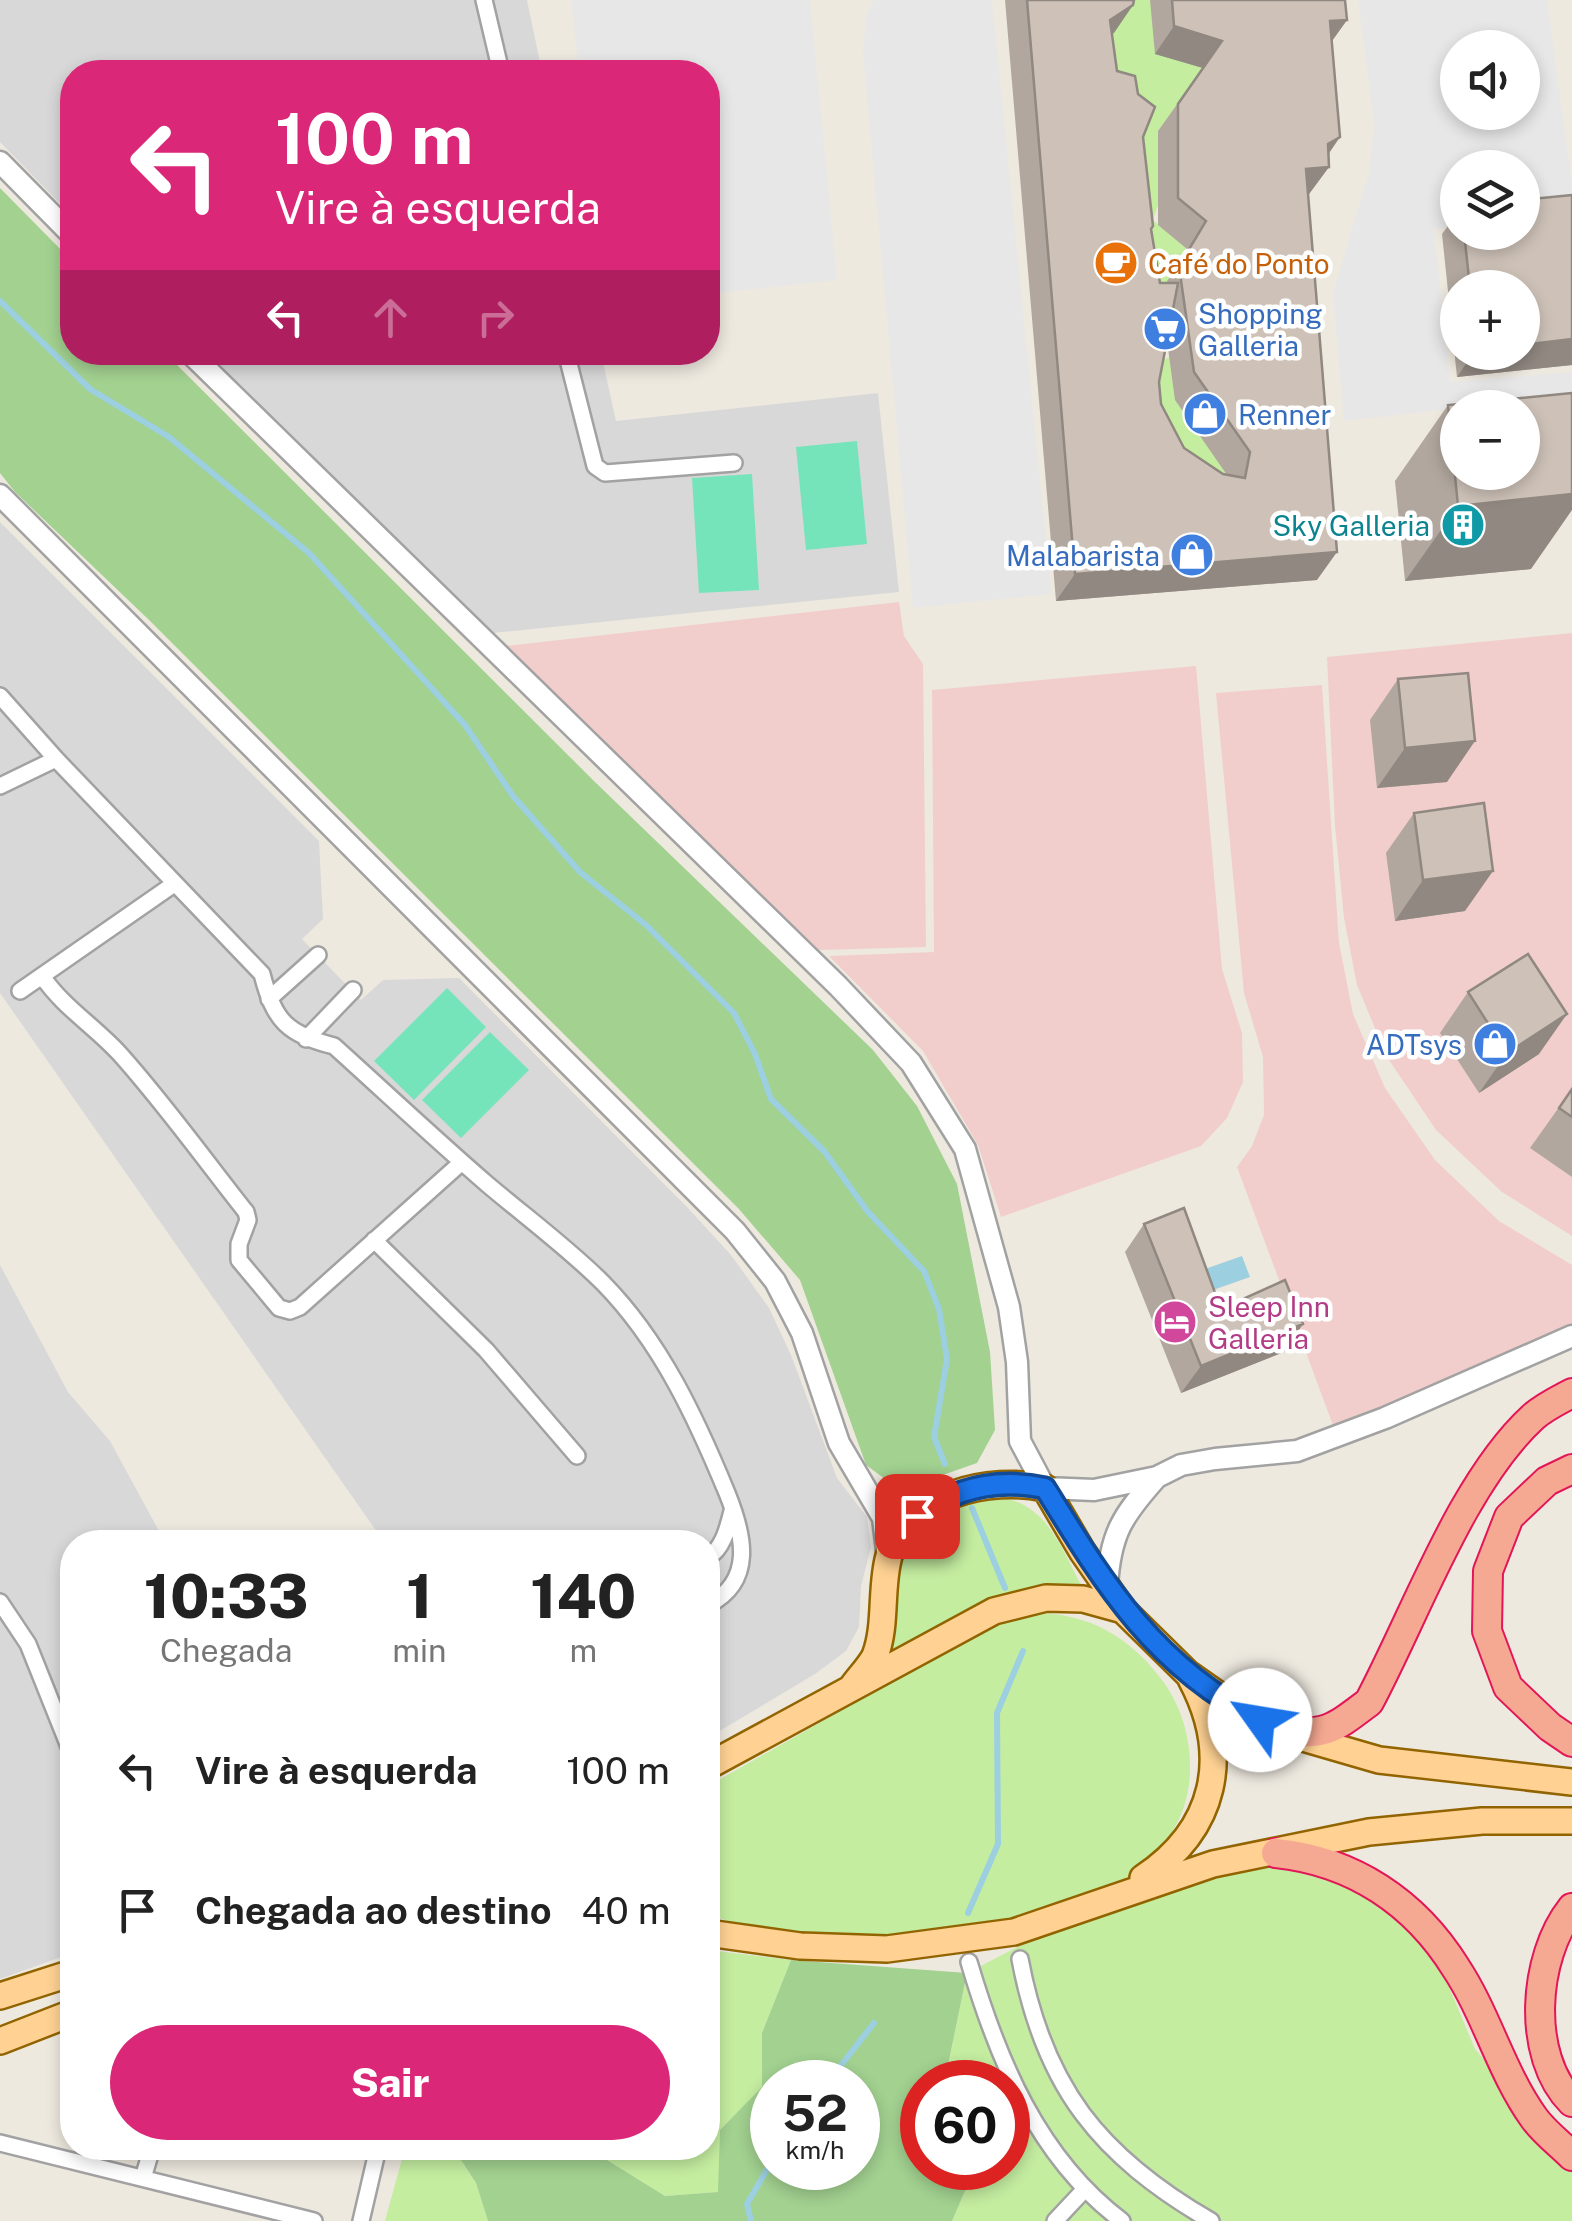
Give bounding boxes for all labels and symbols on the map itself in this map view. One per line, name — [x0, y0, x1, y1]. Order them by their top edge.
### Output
cafe icon: Café do Ponto — [1093, 240, 1139, 286]
place label: Café do Ponto — [1148, 247, 1330, 280]
place label: Shopping Galleria — [1198, 297, 1323, 362]
supermarket icon: Shopping Galleria — [1142, 306, 1188, 352]
shop icon: Renner — [1182, 391, 1228, 437]
place label: Renner — [1238, 398, 1331, 431]
building icon: Sky Galleria — [1440, 502, 1486, 548]
place label: Sky Galleria — [1272, 509, 1430, 542]
shop icon: Malabarista — [1169, 532, 1215, 578]
place label: Malabarista — [1006, 539, 1160, 572]
shop icon: ADTsys — [1472, 1021, 1518, 1067]
place label: ADTsys — [1366, 1028, 1462, 1061]
place label: Sleep Inn Galleria — [1208, 1290, 1330, 1355]
hotel icon: Sleep Inn Galleria — [1152, 1299, 1198, 1345]
pin — [875, 1474, 960, 1559]
position arrow — [1208, 1668, 1312, 1772]
speed limit sign: 60 — [900, 2060, 1030, 2190]

